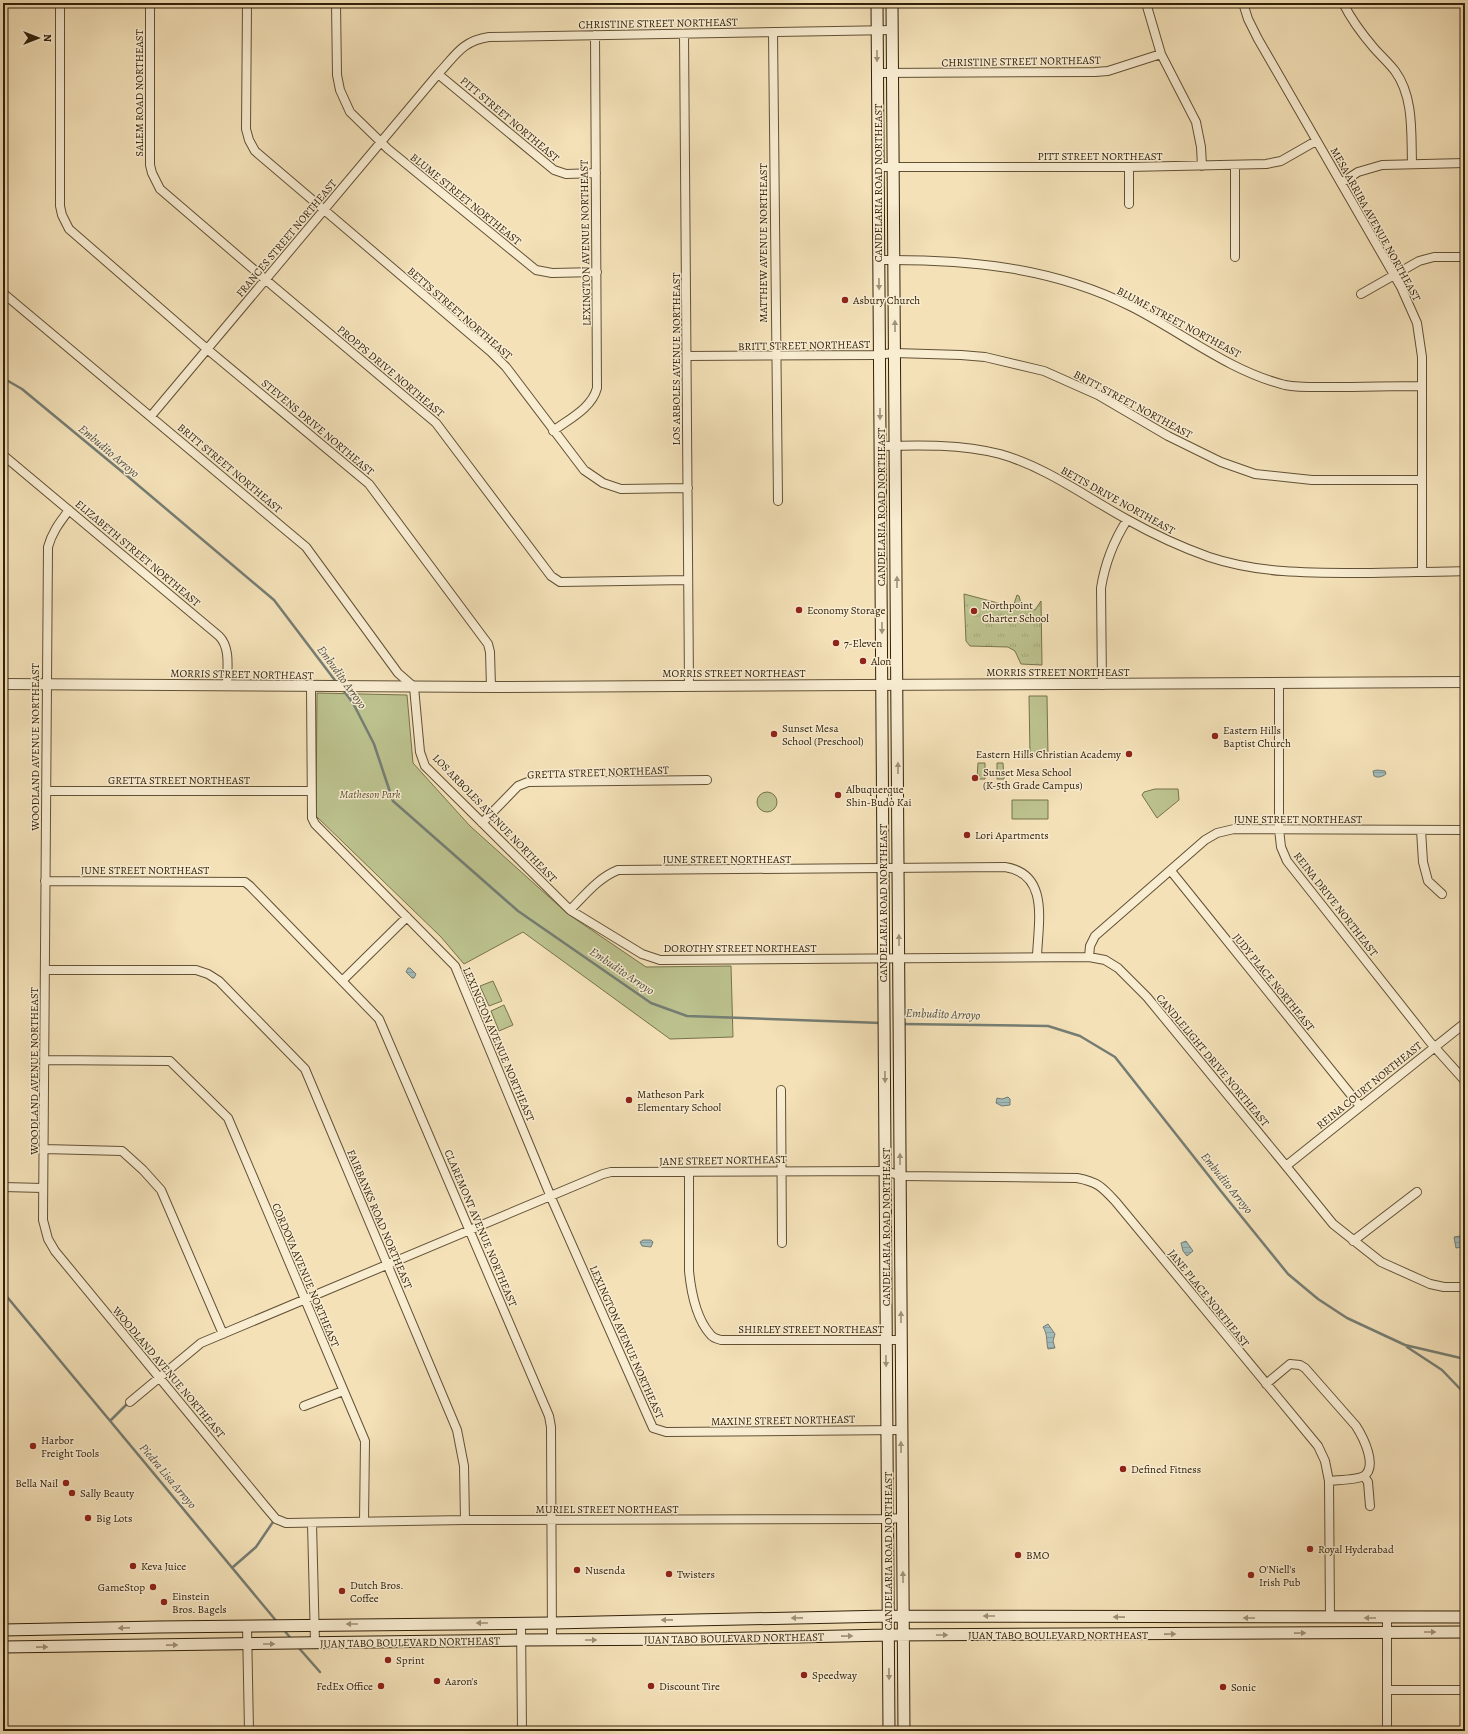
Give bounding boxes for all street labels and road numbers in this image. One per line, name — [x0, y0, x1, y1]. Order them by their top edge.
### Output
street label: CHRISTINE STREET NORTHEAST — [578, 15, 738, 32]
street label: SALEM ROAD NORTHEAST — [132, 29, 147, 157]
street label: CHRISTINE STREET NORTHEAST — [941, 53, 1101, 70]
street label: PITT STREET NORTHEAST — [457, 73, 562, 165]
street label: CANDELARIA ROAD NORTHEAST — [871, 104, 886, 262]
street label: MESA ARRIBA AVENUE NORTHEAST — [1327, 145, 1424, 304]
street label: PITT STREET NORTHEAST — [1037, 149, 1163, 164]
street label: BLUME STREET NORTHEAST — [407, 150, 524, 249]
street label: LEXINGTON AVENUE NORTHEAST — [577, 160, 594, 326]
street label: MATTHEW AVENUE NORTHEAST — [756, 163, 771, 323]
street label: FRANCES STREET NORTHEAST — [233, 176, 340, 300]
street label: BETTS STREET NORTHEAST — [404, 264, 515, 363]
street label: LOS ARBOLES AVENUE NORTHEAST — [669, 273, 684, 445]
street label: BLUME STREET NORTHEAST — [1114, 283, 1244, 362]
street label: PROPPS DRIVE NORTHEAST — [334, 322, 447, 421]
street label: BRITT STREET NORTHEAST — [738, 337, 870, 354]
street label: BRITT STREET NORTHEAST — [1071, 367, 1195, 442]
street label: STEVENS DRIVE NORTHEAST — [258, 376, 377, 479]
street label: BRITT STREET NORTHEAST — [174, 420, 285, 517]
street label: CANDELARIA ROAD NORTHEAST — [874, 428, 889, 586]
street label: BETTS DRIVE NORTHEAST — [1058, 463, 1178, 538]
street label: ELIZABETH STREET NORTHEAST — [72, 497, 203, 610]
street label: WOODLAND AVENUE NORTHEAST — [28, 663, 43, 832]
street label: MORRIS STREET NORTHEAST — [986, 665, 1130, 680]
street label: MORRIS STREET NORTHEAST — [170, 666, 314, 683]
street label: MORRIS STREET NORTHEAST — [662, 666, 806, 681]
street label: LOS ARBOLES AVENUE NORTHEAST — [429, 751, 560, 886]
street label: GRETTA STREET NORTHEAST — [527, 763, 669, 782]
street label: GRETTA STREET NORTHEAST — [108, 773, 250, 788]
street label: JUNE STREET NORTHEAST — [1234, 812, 1362, 827]
street label: CANDELARIA ROAD NORTHEAST — [876, 824, 891, 982]
street label: REINA DRIVE NORTHEAST — [1290, 849, 1381, 960]
street label: JUNE STREET NORTHEAST — [663, 852, 791, 867]
street label: JUNE STREET NORTHEAST — [81, 863, 209, 878]
street label: JUDY PLACE NORTHEAST — [1229, 930, 1318, 1034]
street label: DOROTHY STREET NORTHEAST — [664, 941, 816, 956]
street label: LEXINGTON AVENUE NORTHEAST — [459, 965, 538, 1124]
street label: WOODLAND AVENUE NORTHEAST — [27, 987, 42, 1156]
street label: CANDLELIGHT DRIVE NORTHEAST — [1153, 991, 1273, 1130]
street label: REINA COURT NORTHEAST — [1313, 1038, 1425, 1133]
street label: FAIRBANKS ROAD NORTHEAST — [343, 1147, 416, 1291]
street label: CLAREMONT AVENUE NORTHEAST — [440, 1147, 521, 1309]
street label: CANDELARIA ROAD NORTHEAST — [879, 1148, 894, 1306]
street label: JANE STREET NORTHEAST — [659, 1152, 787, 1169]
street label: CORDOVA AVENUE NORTHEAST — [268, 1201, 343, 1350]
street label: JANE PLACE NORTHEAST — [1165, 1246, 1253, 1350]
street label: LEXINGTON AVENUE NORTHEAST — [586, 1263, 667, 1421]
street label: WOODLAND AVENUE NORTHEAST — [108, 1303, 228, 1441]
street label: SHIRLEY STREET NORTHEAST — [738, 1322, 884, 1337]
street label: MAXINE STREET NORTHEAST — [711, 1412, 855, 1429]
street label: CANDELARIA ROAD NORTHEAST — [881, 1472, 896, 1630]
street label: MURIEL STREET NORTHEAST — [536, 1502, 678, 1517]
street label: JUAN TABO BOULEVARD NORTHEAST — [968, 1628, 1148, 1643]
street label: JUAN TABO BOULEVARD NORTHEAST — [644, 1629, 824, 1648]
street label: JUAN TABO BOULEVARD NORTHEAST — [320, 1633, 500, 1652]

